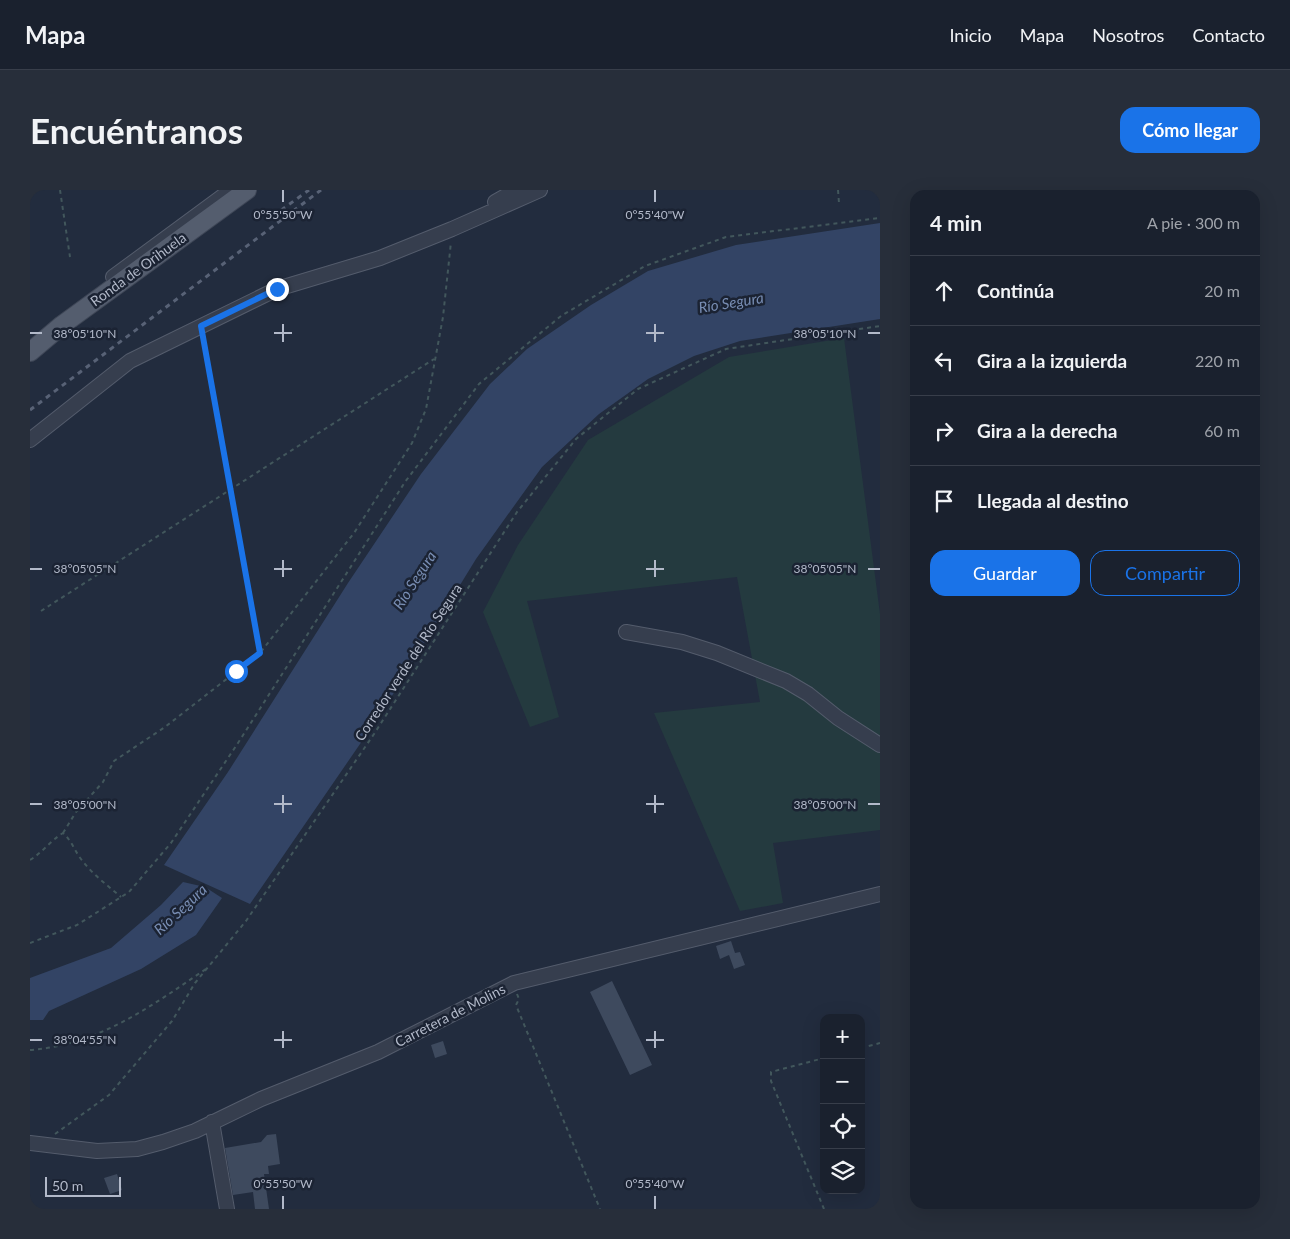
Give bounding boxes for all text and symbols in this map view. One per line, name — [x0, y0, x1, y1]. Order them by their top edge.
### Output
text: Mapa — [25, 20, 85, 49]
text: Inicio — [949, 24, 992, 46]
text: Mapa — [1020, 24, 1064, 46]
text: Nosotros — [1092, 24, 1164, 46]
text: Contacto — [1192, 24, 1265, 46]
button: Cómo llegar — [1120, 107, 1260, 153]
text: Encuéntranos — [30, 109, 243, 151]
text: 0°55'50"W — [253, 207, 313, 222]
text: 0°55'40"W — [625, 207, 685, 222]
text: 4 min — [930, 210, 982, 235]
text: A pie · 300 m — [1147, 213, 1240, 232]
street label: Ronda de Orihuela — [87, 229, 189, 309]
icon: ahead — [930, 277, 958, 305]
route end — [266, 278, 289, 301]
text: Continúa — [977, 279, 1054, 302]
text: 20 m — [1204, 281, 1240, 300]
water label: Río Segura — [697, 288, 765, 316]
text: 38°05'10"N — [54, 326, 116, 341]
text: 38°05'10"N — [794, 326, 856, 341]
icon: left — [930, 347, 958, 375]
text: Gira a la izquierda — [977, 349, 1127, 372]
text: 220 m — [1195, 351, 1240, 370]
icon: right — [930, 417, 958, 445]
text: Gira a la derecha — [977, 419, 1117, 442]
text: 60 m — [1204, 421, 1240, 440]
icon: arrive — [930, 487, 958, 515]
text: Llegada al destino — [977, 489, 1129, 512]
water label: Río Segura — [389, 547, 440, 612]
button: Guardar — [930, 550, 1080, 596]
button: Compartir — [1090, 550, 1240, 596]
text: 38°05'05"N — [54, 561, 116, 576]
text: 38°05'05"N — [794, 561, 856, 576]
street label: Corredor verde del Río Segura — [351, 580, 465, 744]
route start — [225, 660, 248, 683]
text: 38°05'00"N — [54, 797, 116, 812]
text: 38°05'00"N — [794, 797, 856, 812]
water label: Río Segura — [150, 880, 210, 938]
street label: Carretera de Molins — [392, 980, 508, 1050]
map controls — [820, 1014, 865, 1194]
button: + — [820, 1014, 865, 1059]
text: 38°04'55"N — [54, 1032, 116, 1047]
button: − — [820, 1059, 865, 1104]
button: locate — [820, 1104, 865, 1149]
button: layers — [820, 1149, 865, 1194]
scale bar — [45, 1174, 121, 1197]
text: 0°55'50"W — [253, 1176, 313, 1191]
text: 0°55'40"W — [625, 1176, 685, 1191]
text: 50 m — [52, 1177, 83, 1194]

